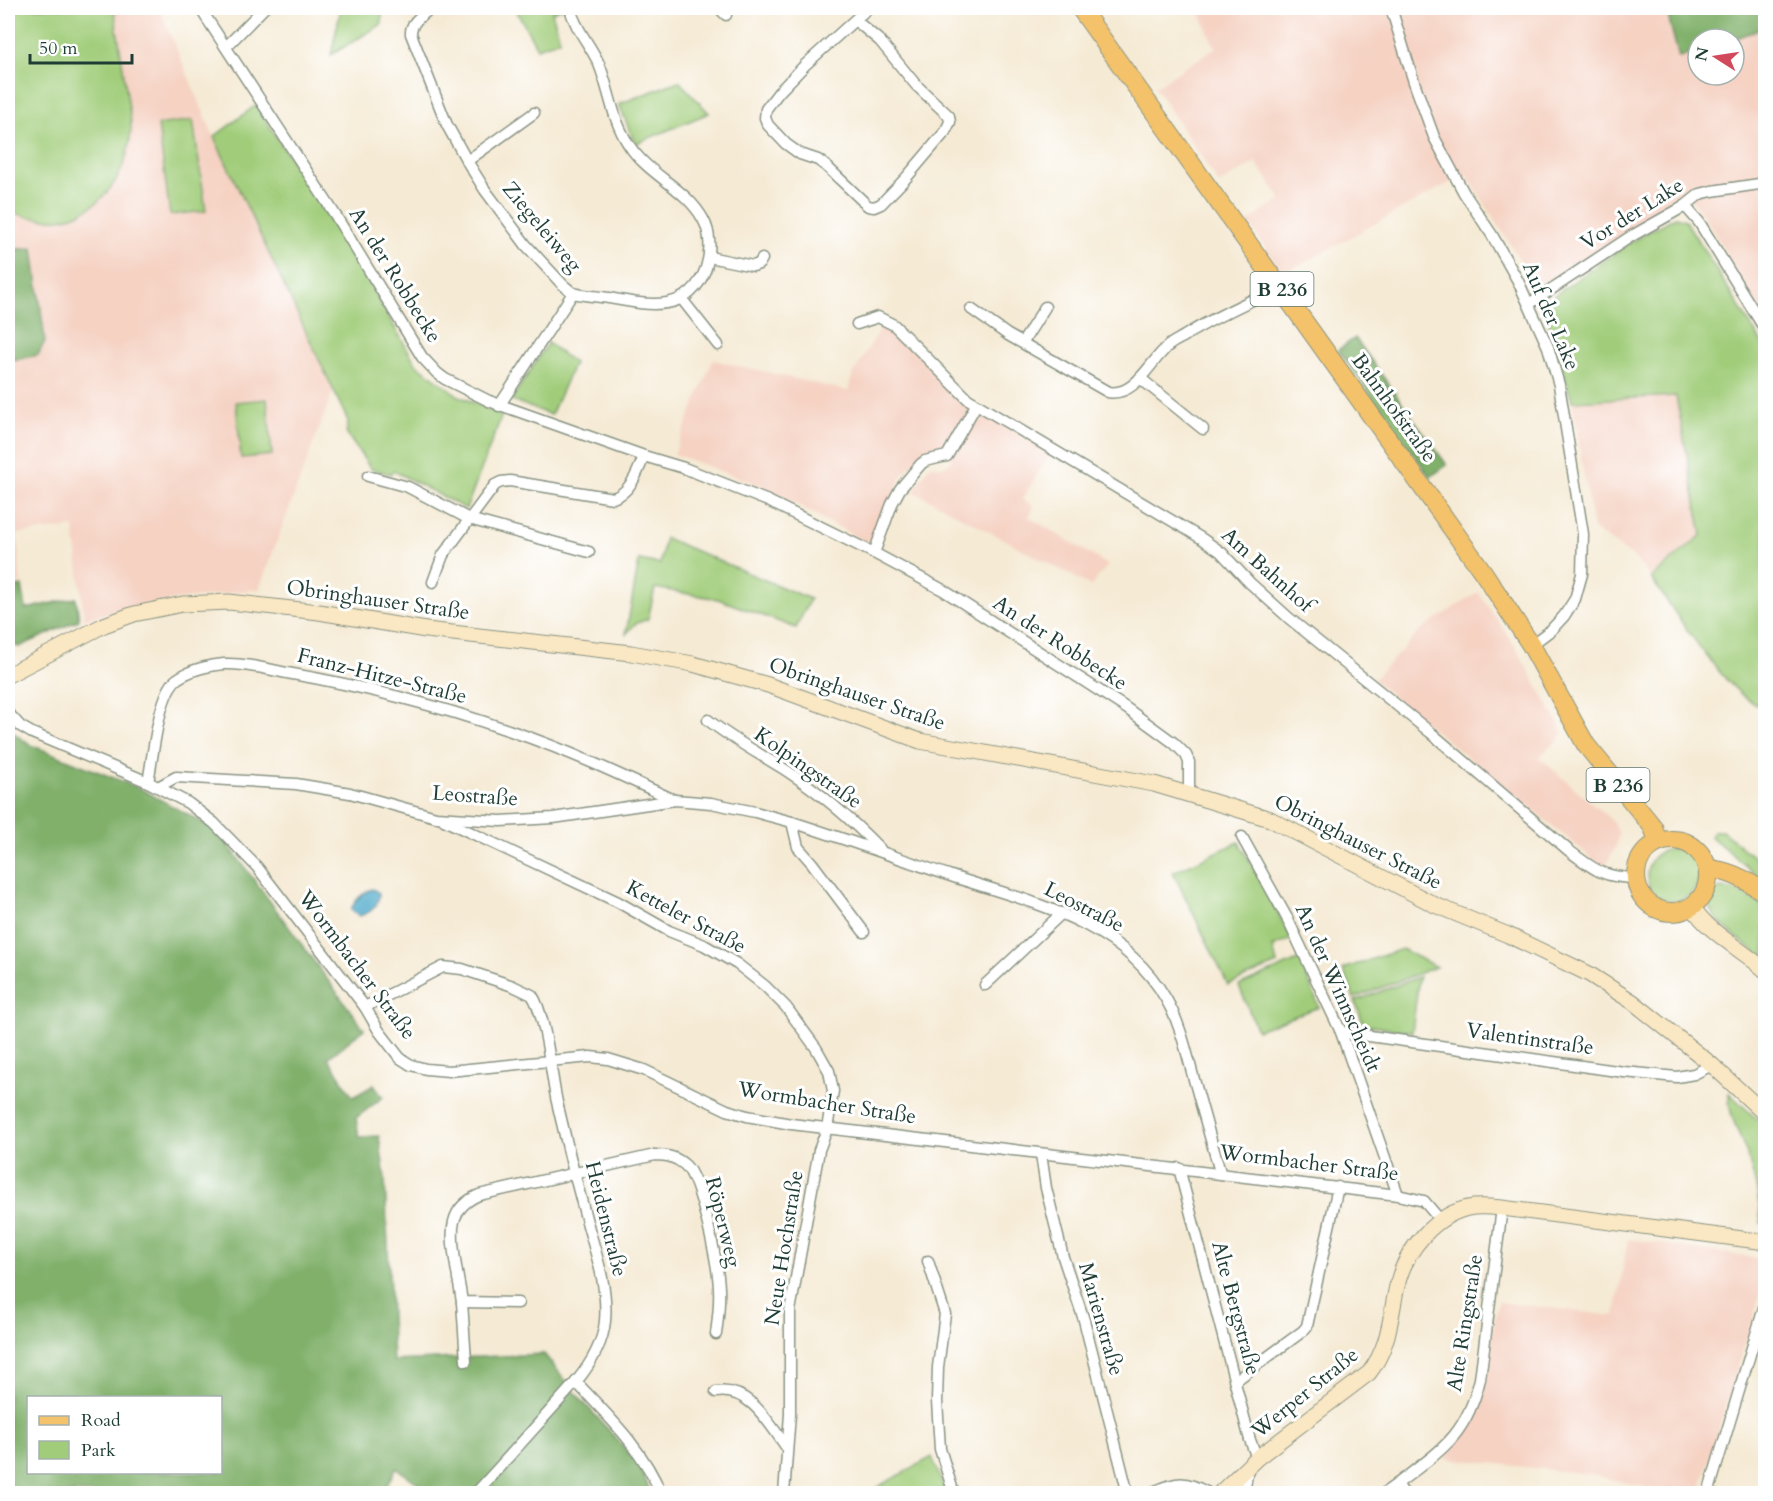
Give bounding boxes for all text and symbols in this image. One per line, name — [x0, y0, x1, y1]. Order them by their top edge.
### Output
scale bar — [30, 27, 132, 65]
north arrow — [1686, 27, 1746, 87]
text: 50 m — [39, 36, 78, 61]
text: N — [1690, 45, 1715, 63]
street label: Vor der Lake — [1575, 171, 1689, 257]
street label: Ziegeleiweg — [495, 175, 589, 279]
street label: An der Robbecke — [342, 202, 448, 348]
street label: Auf der Lake — [1515, 257, 1587, 375]
road number: B 236 — [1250, 272, 1314, 306]
street label: Bahnhofstraße — [1344, 347, 1444, 469]
street label: Am Bahnhof — [1215, 521, 1322, 621]
street label: Obringhauser Straße — [285, 573, 471, 627]
street label: An der Robbecke — [987, 589, 1133, 697]
street label: Franz-Hitze-Straße — [294, 641, 470, 711]
street label: Obringhauser Straße — [765, 650, 949, 738]
street label: Kolpingstraße — [748, 720, 868, 816]
road number: B 236 — [1586, 768, 1650, 802]
street label: Leostraße — [431, 779, 519, 813]
street label: Obringhauser Straße — [1269, 787, 1447, 897]
street label: Ketteler Straße — [621, 873, 751, 961]
street label: Leostraße — [1039, 875, 1129, 939]
street label: Wormbacher Straße — [291, 884, 423, 1046]
street label: An der Winnscheidt — [1288, 899, 1388, 1077]
street label: Valentinstraße — [1464, 1016, 1596, 1062]
street label: Wormbacher Straße — [735, 1074, 918, 1131]
street label: Wormbacher Straße — [1217, 1138, 1400, 1188]
street label: Heidenstraße — [578, 1158, 634, 1280]
street label: Neue Hochstraße — [757, 1168, 811, 1328]
street label: Röperweg — [698, 1174, 748, 1271]
street label: Alte Bergstraße — [1204, 1238, 1268, 1378]
street label: Alte Ringstraße — [1440, 1252, 1490, 1394]
street label: Marienstraße — [1071, 1259, 1131, 1379]
street label: Werper Straße — [1244, 1341, 1365, 1446]
legend — [27, 1396, 222, 1474]
text: Road — [81, 1408, 121, 1433]
text: Park — [81, 1438, 116, 1463]

